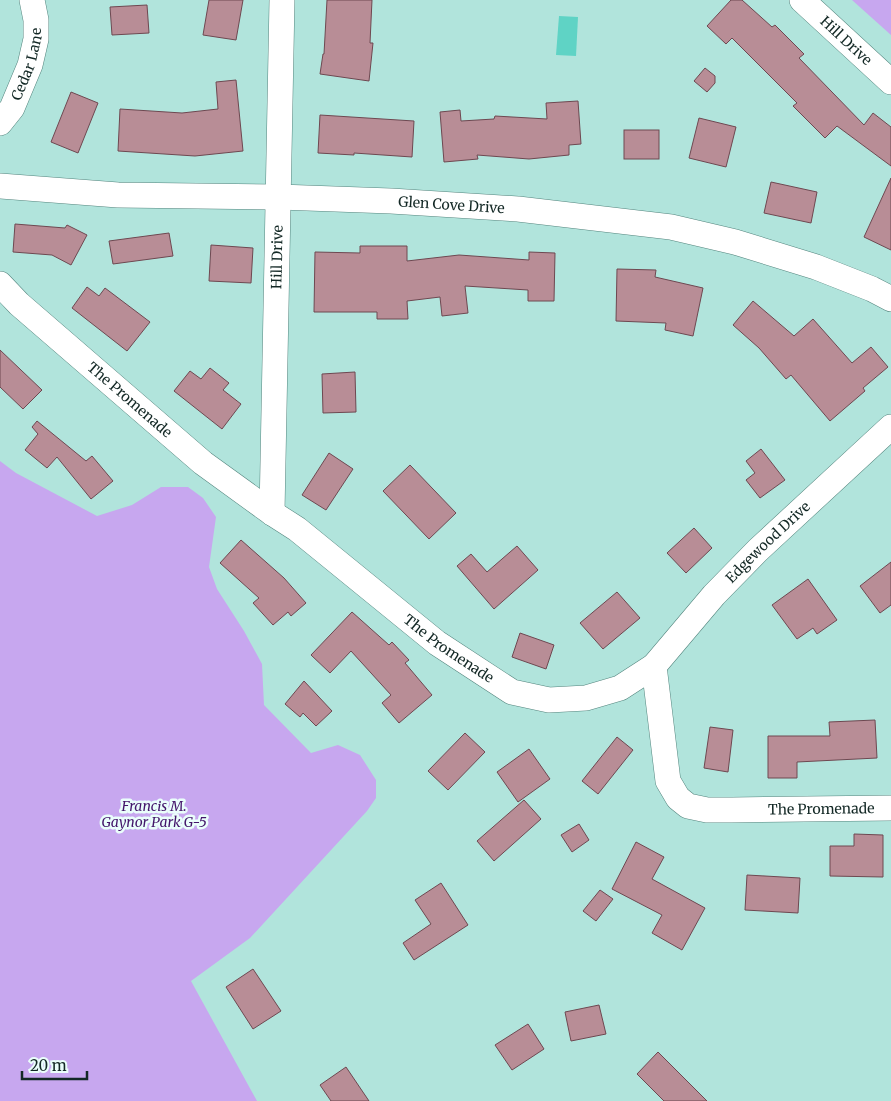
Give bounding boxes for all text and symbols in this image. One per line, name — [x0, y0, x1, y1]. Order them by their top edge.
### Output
street label: Hill Drive — [816, 12, 876, 69]
street label: Cedar Lane — [7, 28, 46, 103]
street label: Glen Cove Drive — [398, 192, 505, 217]
street label: Hill Drive — [267, 225, 287, 289]
street label: The Promenade — [84, 358, 176, 441]
street label: Edgewood Drive — [722, 497, 814, 587]
street label: The Promenade — [400, 610, 497, 687]
park label: Francis M. Gaynor Park G-5 — [101, 797, 207, 831]
street label: The Promenade — [768, 799, 875, 819]
scale bar — [22, 1048, 88, 1080]
text: 20 m — [30, 1056, 67, 1075]

